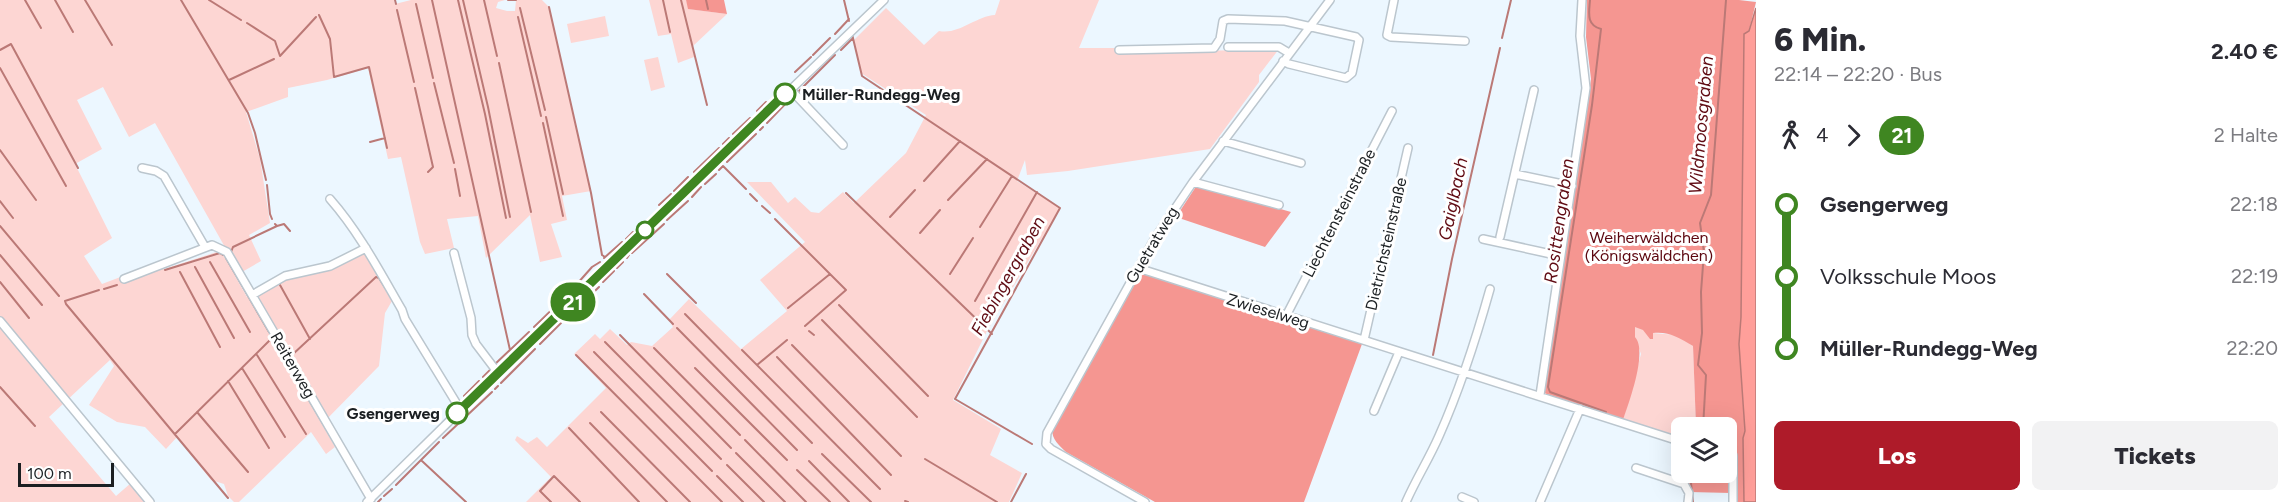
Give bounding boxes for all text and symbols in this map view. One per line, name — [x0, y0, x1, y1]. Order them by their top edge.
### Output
text: 6 Min. — [1774, 20, 1866, 59]
text: 2.40 € — [2211, 38, 2278, 65]
water label: Wildmoosgraben — [1684, 55, 1718, 195]
text: 22:14 – 22:20 · Bus — [1774, 62, 1942, 86]
marker: Müller-Rundegg-Weg — [774, 83, 796, 105]
place label: Müller-Rundegg-Weg — [802, 85, 960, 104]
icon: walk — [1774, 119, 1807, 152]
icon: forward — [1837, 119, 1870, 152]
text: 4 — [1816, 123, 1828, 147]
text: 21 — [1891, 123, 1912, 148]
text: 2 Halte — [2214, 123, 2278, 147]
street label: Liechtensteinstraße — [1298, 145, 1380, 280]
water label: Gaiglbach — [1434, 156, 1472, 242]
water label: Rosittengraben — [1539, 157, 1579, 285]
street label: Dietrichsteinstraße — [1361, 175, 1411, 312]
text: Gsengerweg — [1820, 191, 1948, 218]
text: 22:18 — [2230, 192, 2278, 216]
street label: Guetratweg — [1122, 203, 1182, 287]
water label: Fiebingergraben — [966, 213, 1050, 339]
unlabelled marker — [636, 221, 654, 239]
park label: Weiherwäldchen (Königswäldchen) — [1585, 228, 1713, 265]
text: Volksschule Moos — [1820, 263, 1996, 290]
text: 22:19 — [2231, 264, 2278, 288]
line badge: 21 — [546, 282, 600, 322]
street label: Zwieselweg — [1224, 289, 1312, 333]
text: 21 — [562, 290, 584, 315]
street label: Reiterweg — [266, 329, 320, 401]
text: Müller-Rundegg-Weg — [1820, 335, 2038, 362]
text: 22:20 — [2227, 336, 2278, 360]
marker: Gsengerweg — [446, 402, 468, 424]
place label: Gsengerweg — [347, 404, 440, 423]
map controls — [1671, 417, 1737, 483]
button: layers — [1671, 417, 1737, 483]
button: Los — [1774, 421, 2020, 490]
button: Tickets — [2032, 421, 2278, 490]
scale bar — [18, 460, 114, 488]
text: 100 m — [27, 464, 72, 483]

